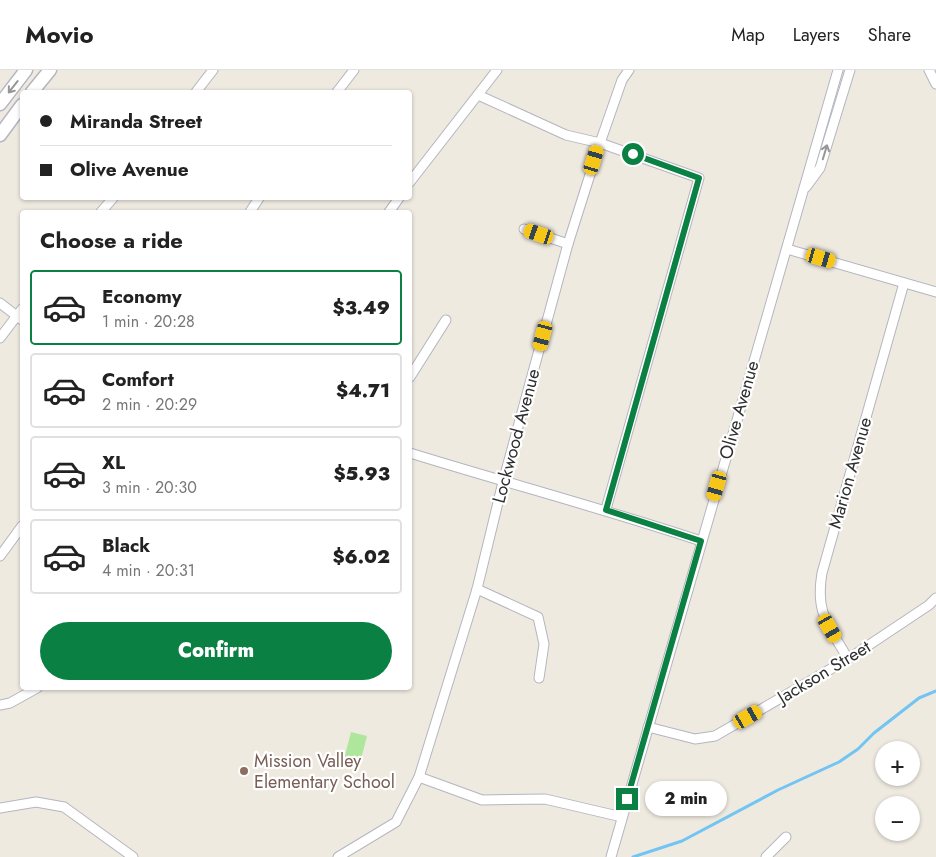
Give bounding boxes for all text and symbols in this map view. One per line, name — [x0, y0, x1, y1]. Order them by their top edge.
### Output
text: Movio — [25, 17, 94, 52]
text: Map — [731, 22, 765, 48]
text: Layers — [793, 22, 840, 48]
text: Share — [868, 22, 911, 48]
one-way arrow — [8, 80, 19, 93]
text: Miranda Street — [70, 108, 202, 135]
car — [582, 143, 605, 177]
route start — [622, 143, 644, 165]
one-way arrow — [820, 144, 830, 160]
text: Olive Avenue — [70, 156, 189, 183]
car — [522, 222, 555, 246]
text: Choose a ride — [40, 224, 183, 256]
car — [804, 247, 837, 269]
text: Economy — [102, 283, 182, 310]
icon: car — [42, 285, 87, 330]
text: $3.49 — [333, 294, 390, 321]
text: 1 min · 20:28 — [102, 310, 195, 333]
car — [531, 320, 554, 352]
street label: Olive Avenue — [713, 358, 765, 462]
text: Comfort — [102, 366, 174, 393]
street label: Lockwood Avenue — [486, 366, 546, 506]
icon: car — [42, 368, 87, 413]
text: $4.71 — [336, 377, 390, 404]
text: 2 min · 20:29 — [102, 393, 197, 416]
street label: Marion Avenue — [822, 414, 878, 532]
text: XL — [102, 449, 125, 476]
icon: car — [42, 451, 87, 496]
text: $5.93 — [334, 460, 390, 487]
car — [705, 470, 728, 502]
text: 3 min · 20:30 — [102, 476, 197, 499]
text: Black — [102, 532, 150, 559]
icon: car — [42, 534, 87, 579]
text: $6.02 — [333, 543, 390, 570]
text: 4 min · 20:31 — [102, 559, 195, 582]
car — [816, 611, 843, 645]
button: Confirm — [40, 622, 392, 680]
street label: Jackson Street — [771, 634, 876, 711]
car — [731, 703, 764, 731]
map controls — [875, 741, 920, 841]
button: + — [875, 741, 920, 786]
place label: Mission Valley Elementary School — [254, 748, 395, 795]
marker: Mission Valley Elementary School — [238, 765, 250, 777]
callout: 2 min — [644, 782, 727, 816]
text: 2 min — [665, 787, 707, 810]
route end — [616, 788, 638, 810]
button: − — [875, 796, 920, 841]

